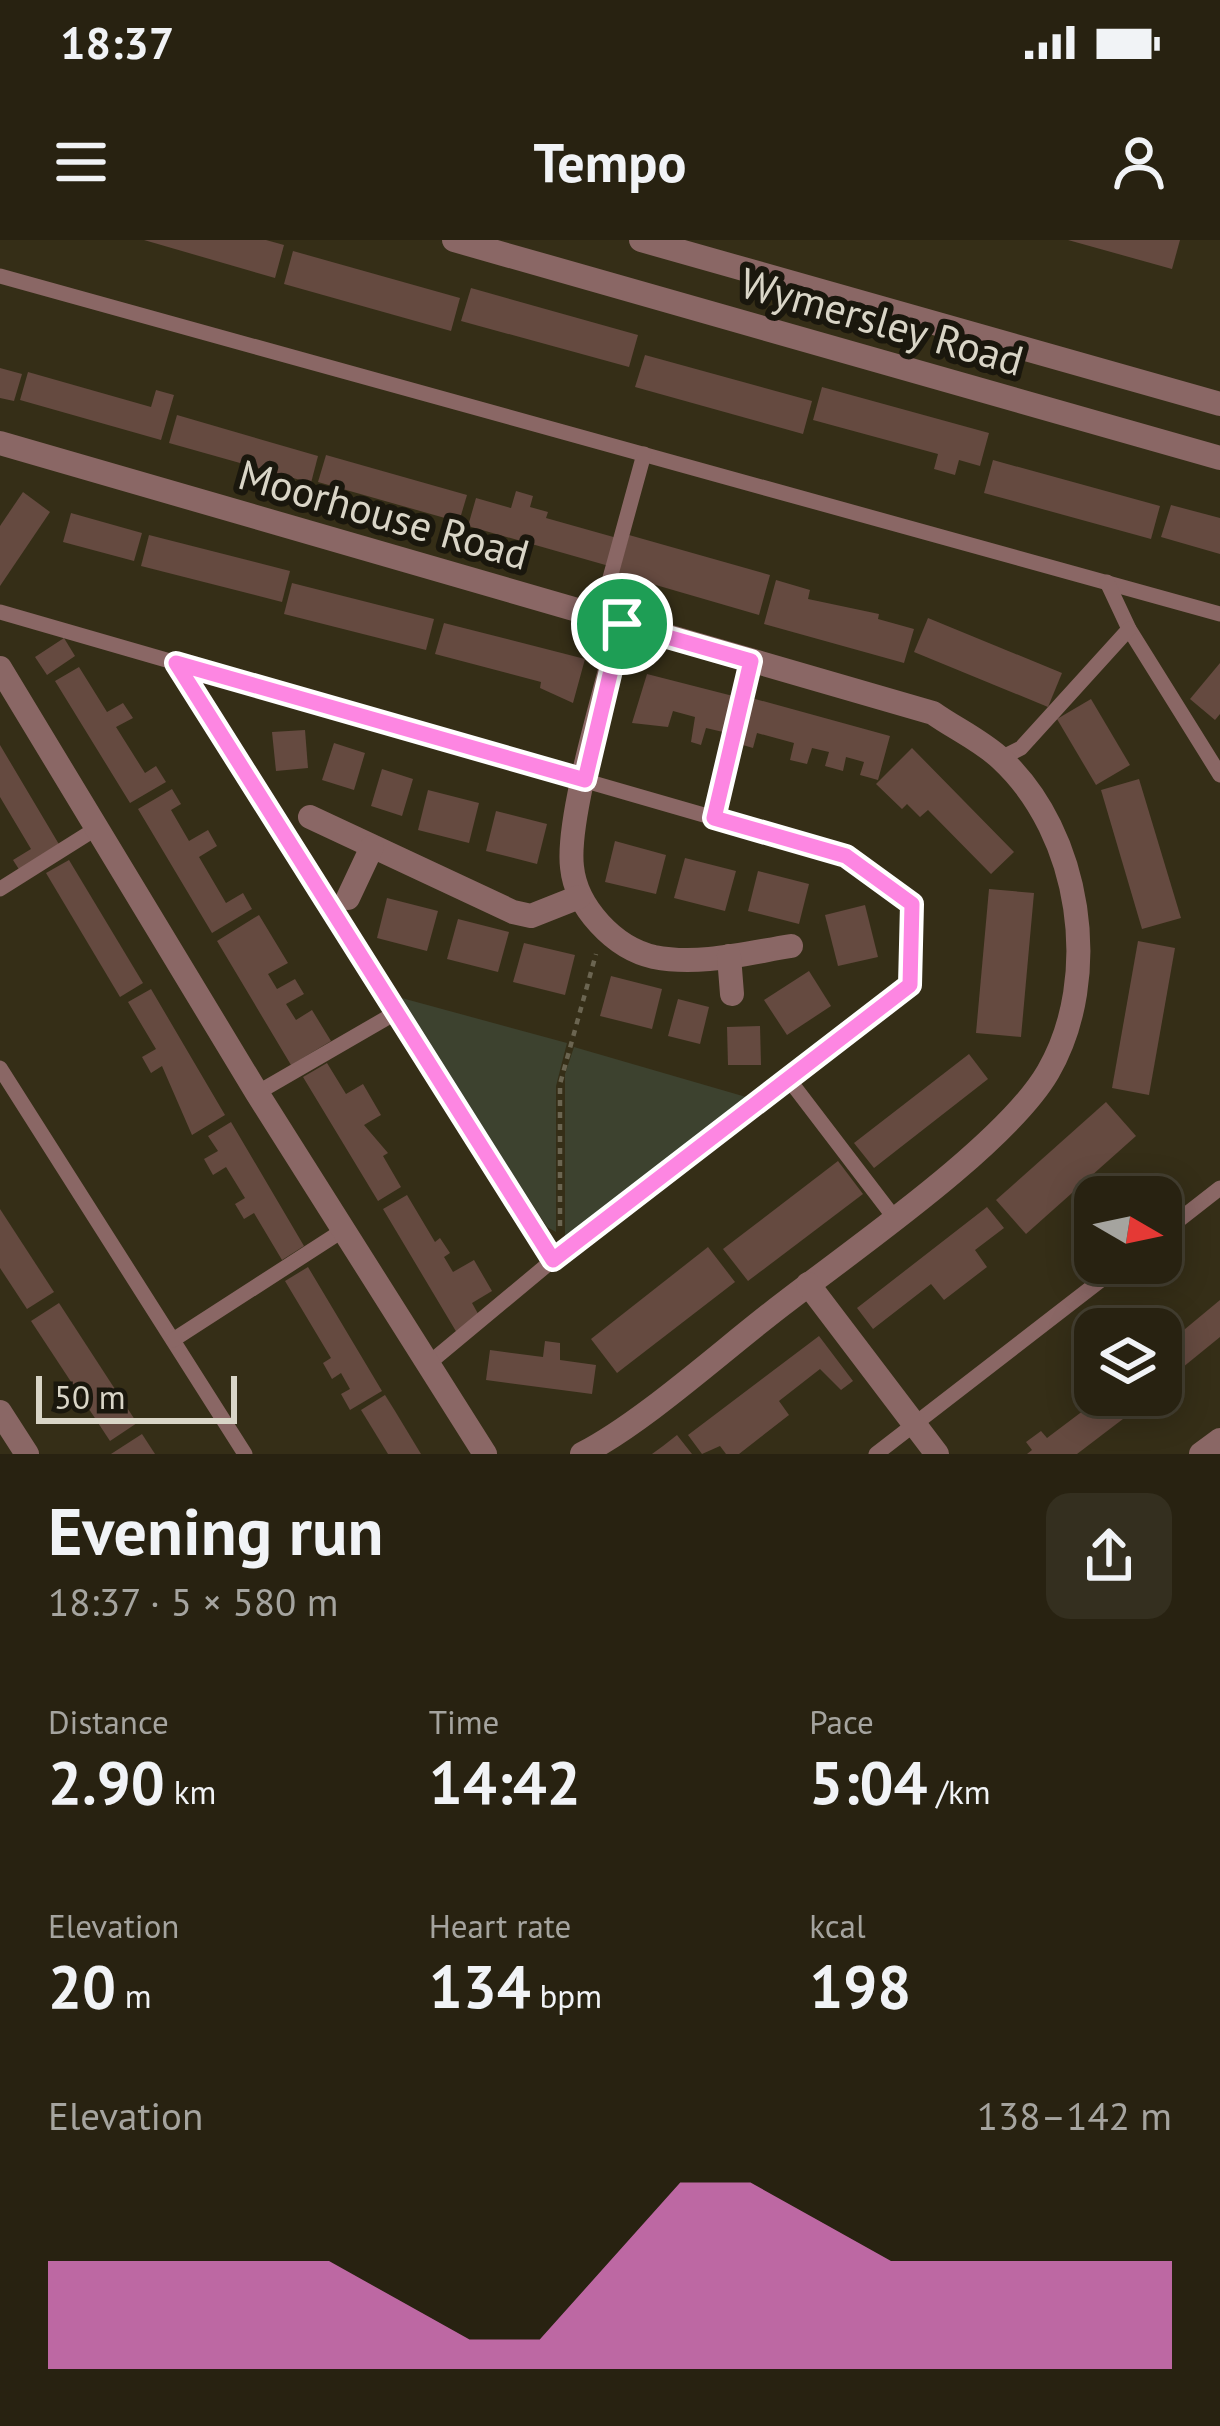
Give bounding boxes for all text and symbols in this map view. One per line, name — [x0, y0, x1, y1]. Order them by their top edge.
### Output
text: 18:37 — [60, 13, 174, 71]
text: Tempo — [534, 127, 686, 197]
icon: menu — [48, 129, 114, 195]
icon: person — [1106, 129, 1172, 195]
street label: Wymersley Road — [734, 254, 1030, 388]
street label: Moorhouse Road — [232, 446, 536, 582]
pin — [571, 573, 673, 675]
icon: arrive — [589, 591, 655, 657]
north arrow — [1074, 1176, 1182, 1284]
map controls — [1074, 1176, 1182, 1416]
button: layers — [1074, 1308, 1182, 1416]
scale bar — [36, 1370, 237, 1423]
text: 50 m — [54, 1375, 126, 1418]
text: Evening run — [48, 1488, 383, 1573]
button: share — [1046, 1493, 1172, 1619]
text: 18:37 · 5 × 580 m — [48, 1576, 338, 1627]
text: Distance — [48, 1700, 169, 1743]
text: Time — [429, 1700, 499, 1743]
text: Pace — [809, 1700, 874, 1743]
text: 2.90 — [48, 1743, 165, 1821]
text: 14:42 — [429, 1743, 581, 1821]
text: 5:04 — [809, 1743, 928, 1821]
text: km — [165, 1770, 216, 1813]
text: /km — [928, 1770, 991, 1813]
text: Elevation — [48, 1904, 179, 1947]
text: Heart rate — [429, 1904, 571, 1947]
text: kcal — [809, 1904, 866, 1947]
text: 20 — [48, 1947, 116, 2025]
text: 134 — [429, 1947, 531, 2025]
text: 198 — [809, 1947, 911, 2025]
text: m — [116, 1974, 152, 2017]
text: bpm — [531, 1974, 602, 2017]
text: Elevation — [48, 2090, 203, 2141]
text: 138–142 m — [977, 2090, 1172, 2141]

